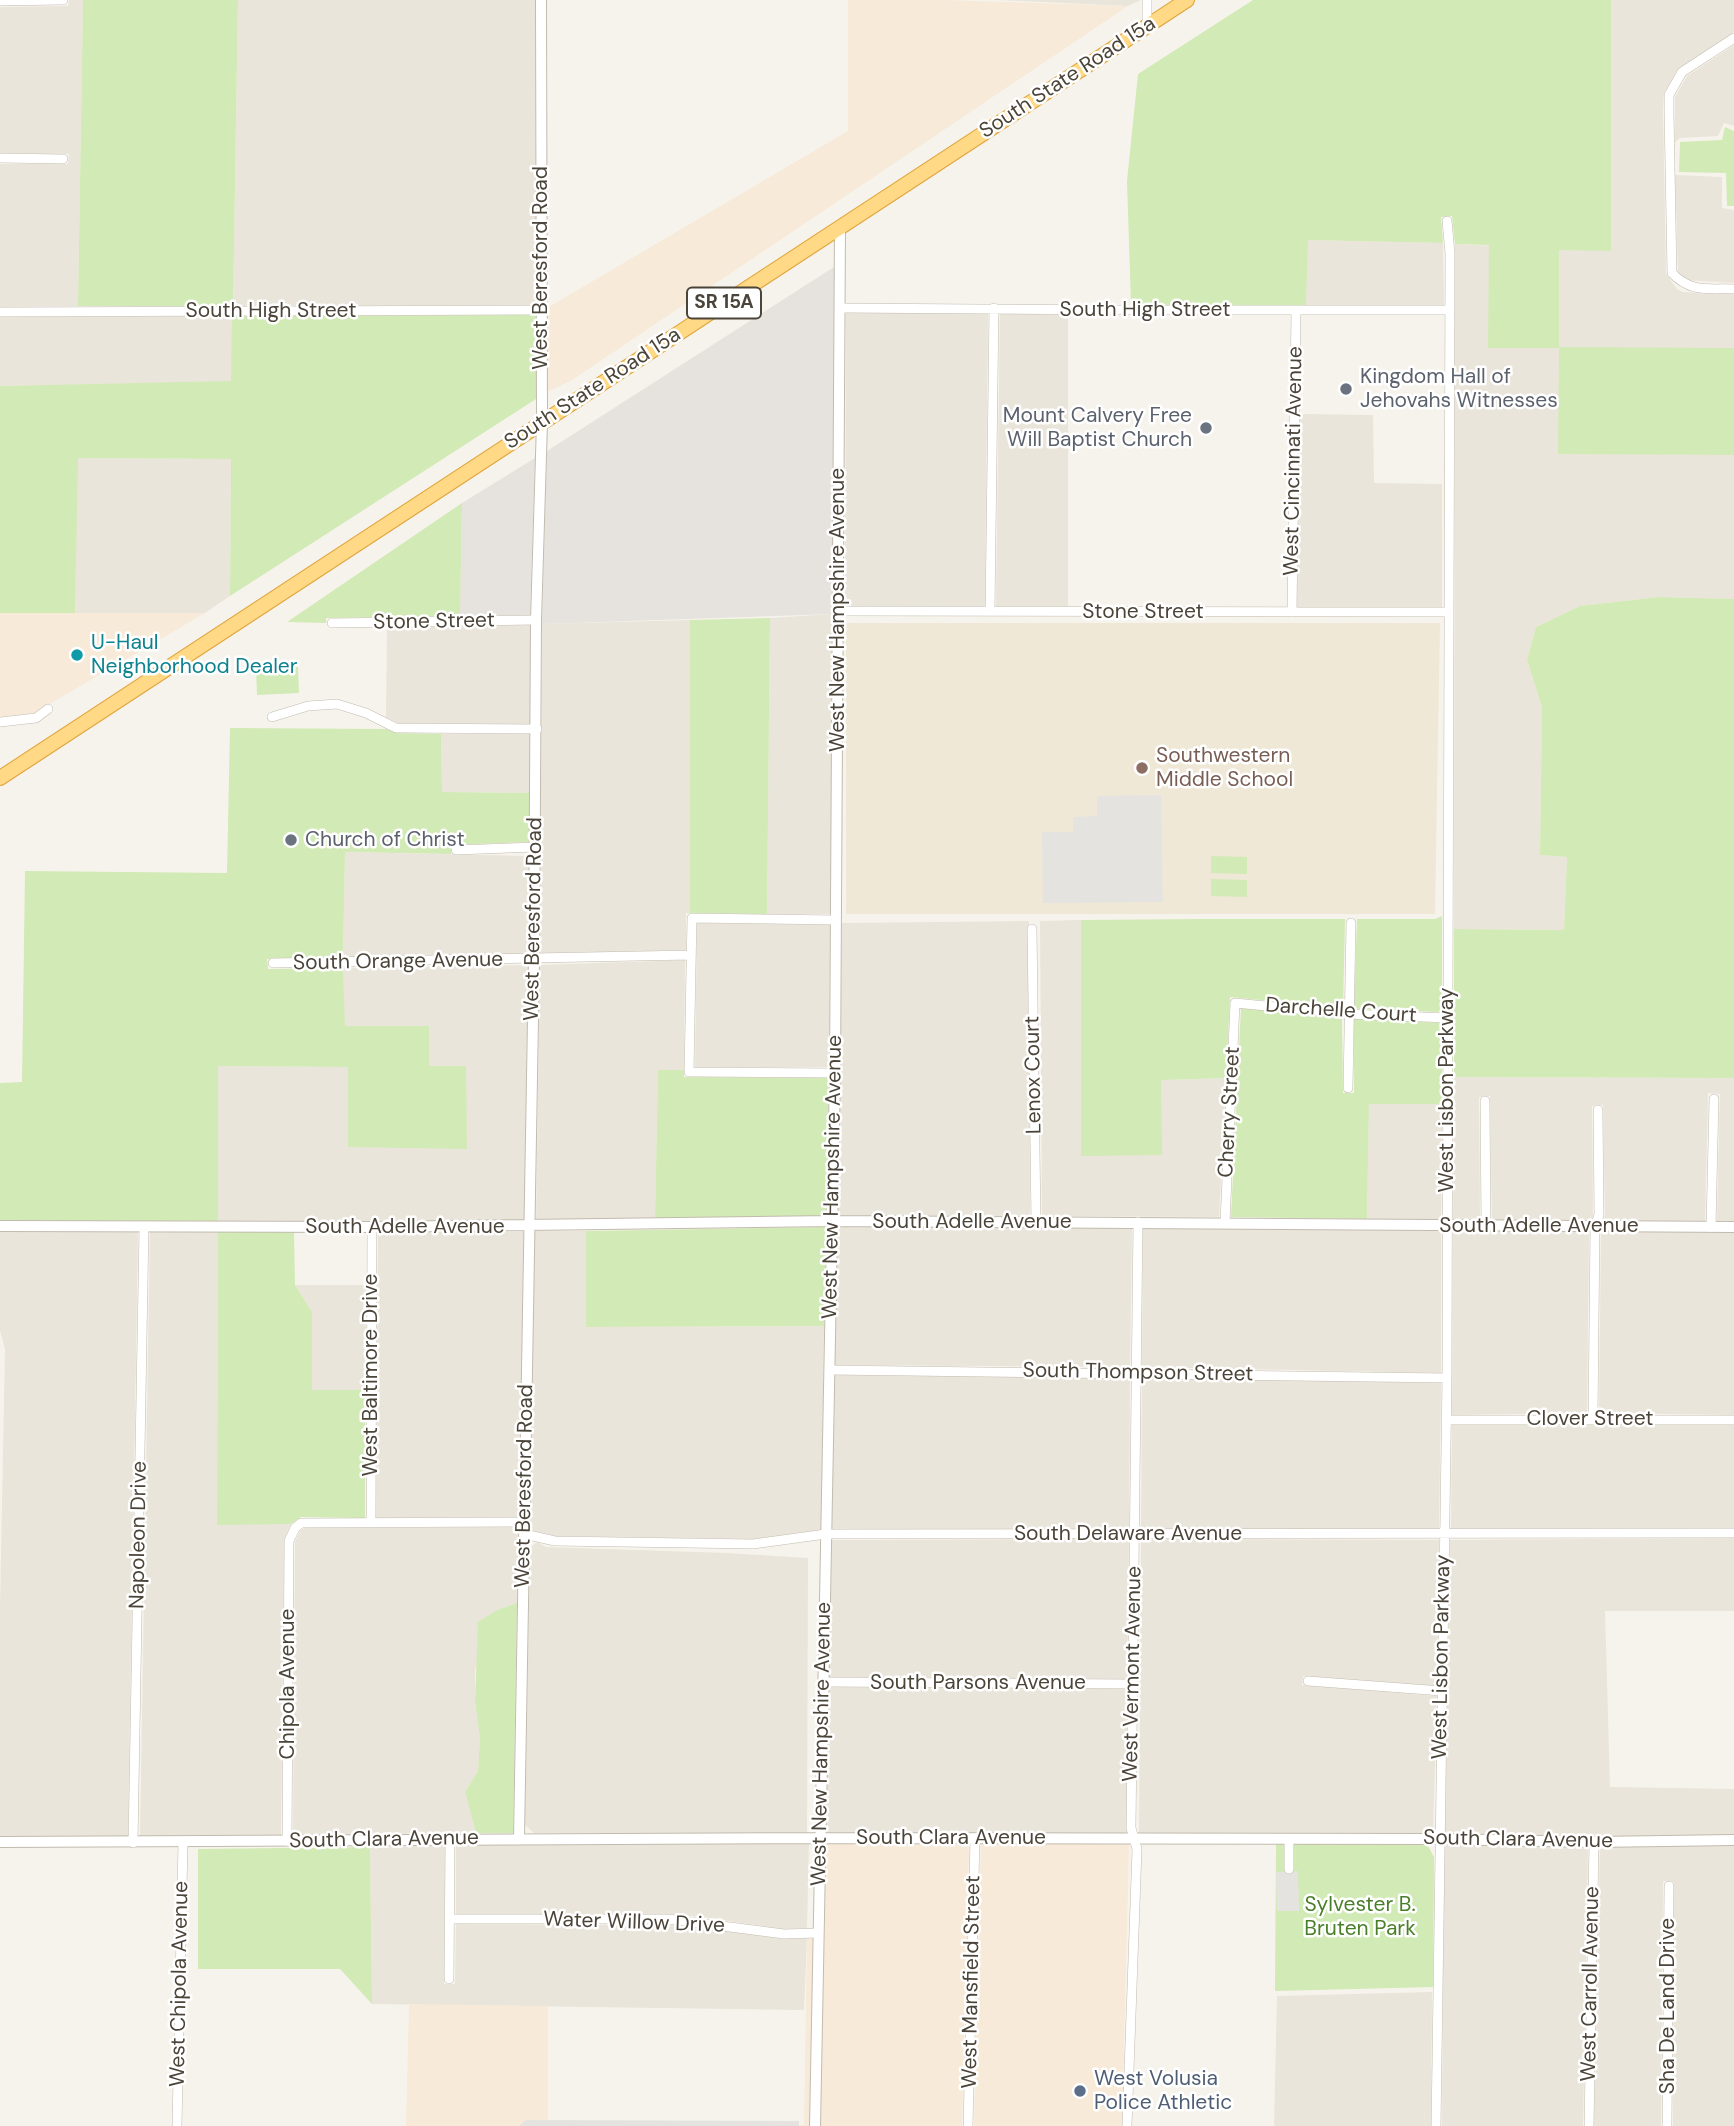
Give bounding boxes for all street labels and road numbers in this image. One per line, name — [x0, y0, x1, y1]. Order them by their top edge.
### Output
street label: South State Road 15a — [975, 12, 1161, 144]
street label: West Beresford Road — [528, 166, 554, 370]
road number: SR 15A — [687, 288, 761, 318]
street label: South High Street — [1060, 297, 1230, 323]
street label: South High Street — [186, 298, 356, 324]
street label: South State Road 15a — [500, 323, 686, 455]
street label: West Cincinnati Avenue — [1279, 346, 1309, 576]
street label: West New Hampshire Avenue — [825, 468, 851, 752]
street label: Stone Street — [1082, 599, 1204, 625]
street label: Stone Street — [373, 608, 495, 636]
street label: West Beresford Road — [520, 817, 548, 1021]
street label: South Orange Avenue — [293, 948, 503, 976]
street label: West Lisbon Parkway — [1434, 988, 1460, 1192]
street label: Darchelle Court — [1264, 993, 1418, 1029]
street label: Lenox Court — [1020, 1016, 1048, 1134]
street label: West New Hampshire Avenue — [818, 1035, 848, 1319]
street label: Cherry Street — [1214, 1046, 1246, 1178]
street label: South Adelle Avenue — [872, 1209, 1072, 1235]
street label: South Adelle Avenue — [1439, 1213, 1639, 1239]
street label: South Adelle Avenue — [305, 1214, 505, 1240]
street label: West Baltimore Drive — [358, 1274, 384, 1476]
street label: South Thompson Street — [1022, 1358, 1254, 1388]
street label: West Beresford Road — [511, 1384, 539, 1588]
street label: Clover Street — [1526, 1406, 1654, 1432]
street label: Napoleon Drive — [125, 1461, 153, 1609]
street label: South Delaware Avenue — [1014, 1521, 1242, 1547]
street label: West Lisbon Parkway — [1428, 1554, 1456, 1760]
street label: West Vermont Avenue — [1119, 1566, 1147, 1782]
street label: West New Hampshire Avenue — [807, 1602, 837, 1886]
street label: Chipola Avenue — [275, 1609, 301, 1759]
street label: South Parsons Avenue — [870, 1670, 1086, 1696]
street label: South Clara Avenue — [856, 1825, 1046, 1851]
street label: South Clara Avenue — [289, 1826, 479, 1854]
street label: South Clara Avenue — [1423, 1826, 1613, 1854]
street label: West Mansfield Street — [958, 1875, 986, 2089]
street label: West Chipola Avenue — [166, 1881, 194, 2087]
street label: West Carroll Avenue — [1577, 1886, 1605, 2082]
street label: Water Willow Drive — [543, 1907, 725, 1939]
street label: Sha De Land Drive — [1655, 1918, 1681, 2094]

